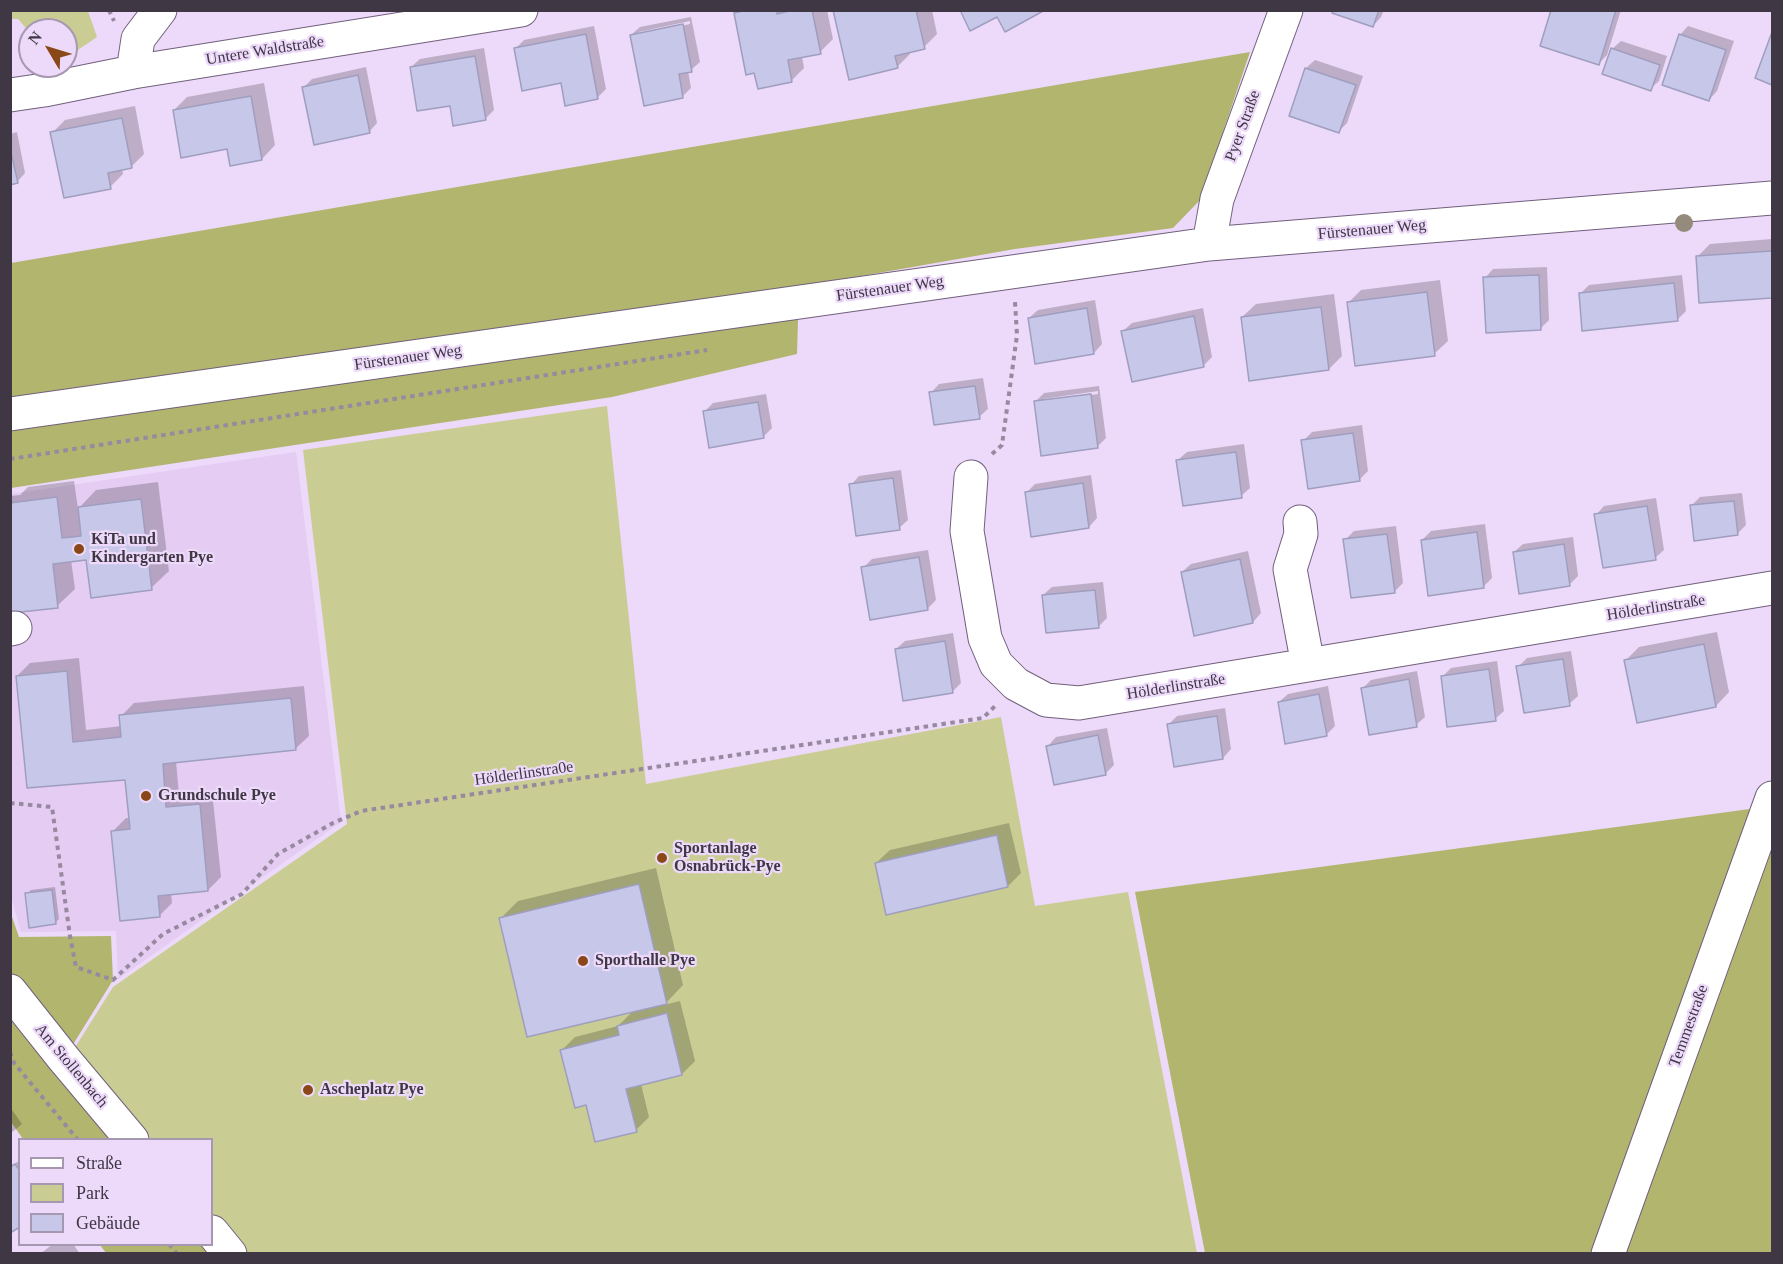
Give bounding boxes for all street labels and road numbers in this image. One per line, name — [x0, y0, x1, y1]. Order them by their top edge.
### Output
street label: Untere Waldstraße — [205, 32, 325, 70]
street label: Pyer Straße — [1221, 88, 1265, 164]
street label: Fürstenauer Weg — [1317, 216, 1427, 244]
street label: Fürstenauer Weg — [835, 272, 945, 306]
street label: Fürstenauer Weg — [353, 341, 463, 375]
street label: Hölderlinstraße — [1605, 591, 1707, 625]
street label: Hölderlinstraße — [1125, 670, 1227, 704]
street label: Hölderlinstra0e — [473, 758, 575, 790]
street label: Temmestraße — [1665, 982, 1713, 1070]
street label: Am Stollenbach — [30, 1020, 112, 1112]

